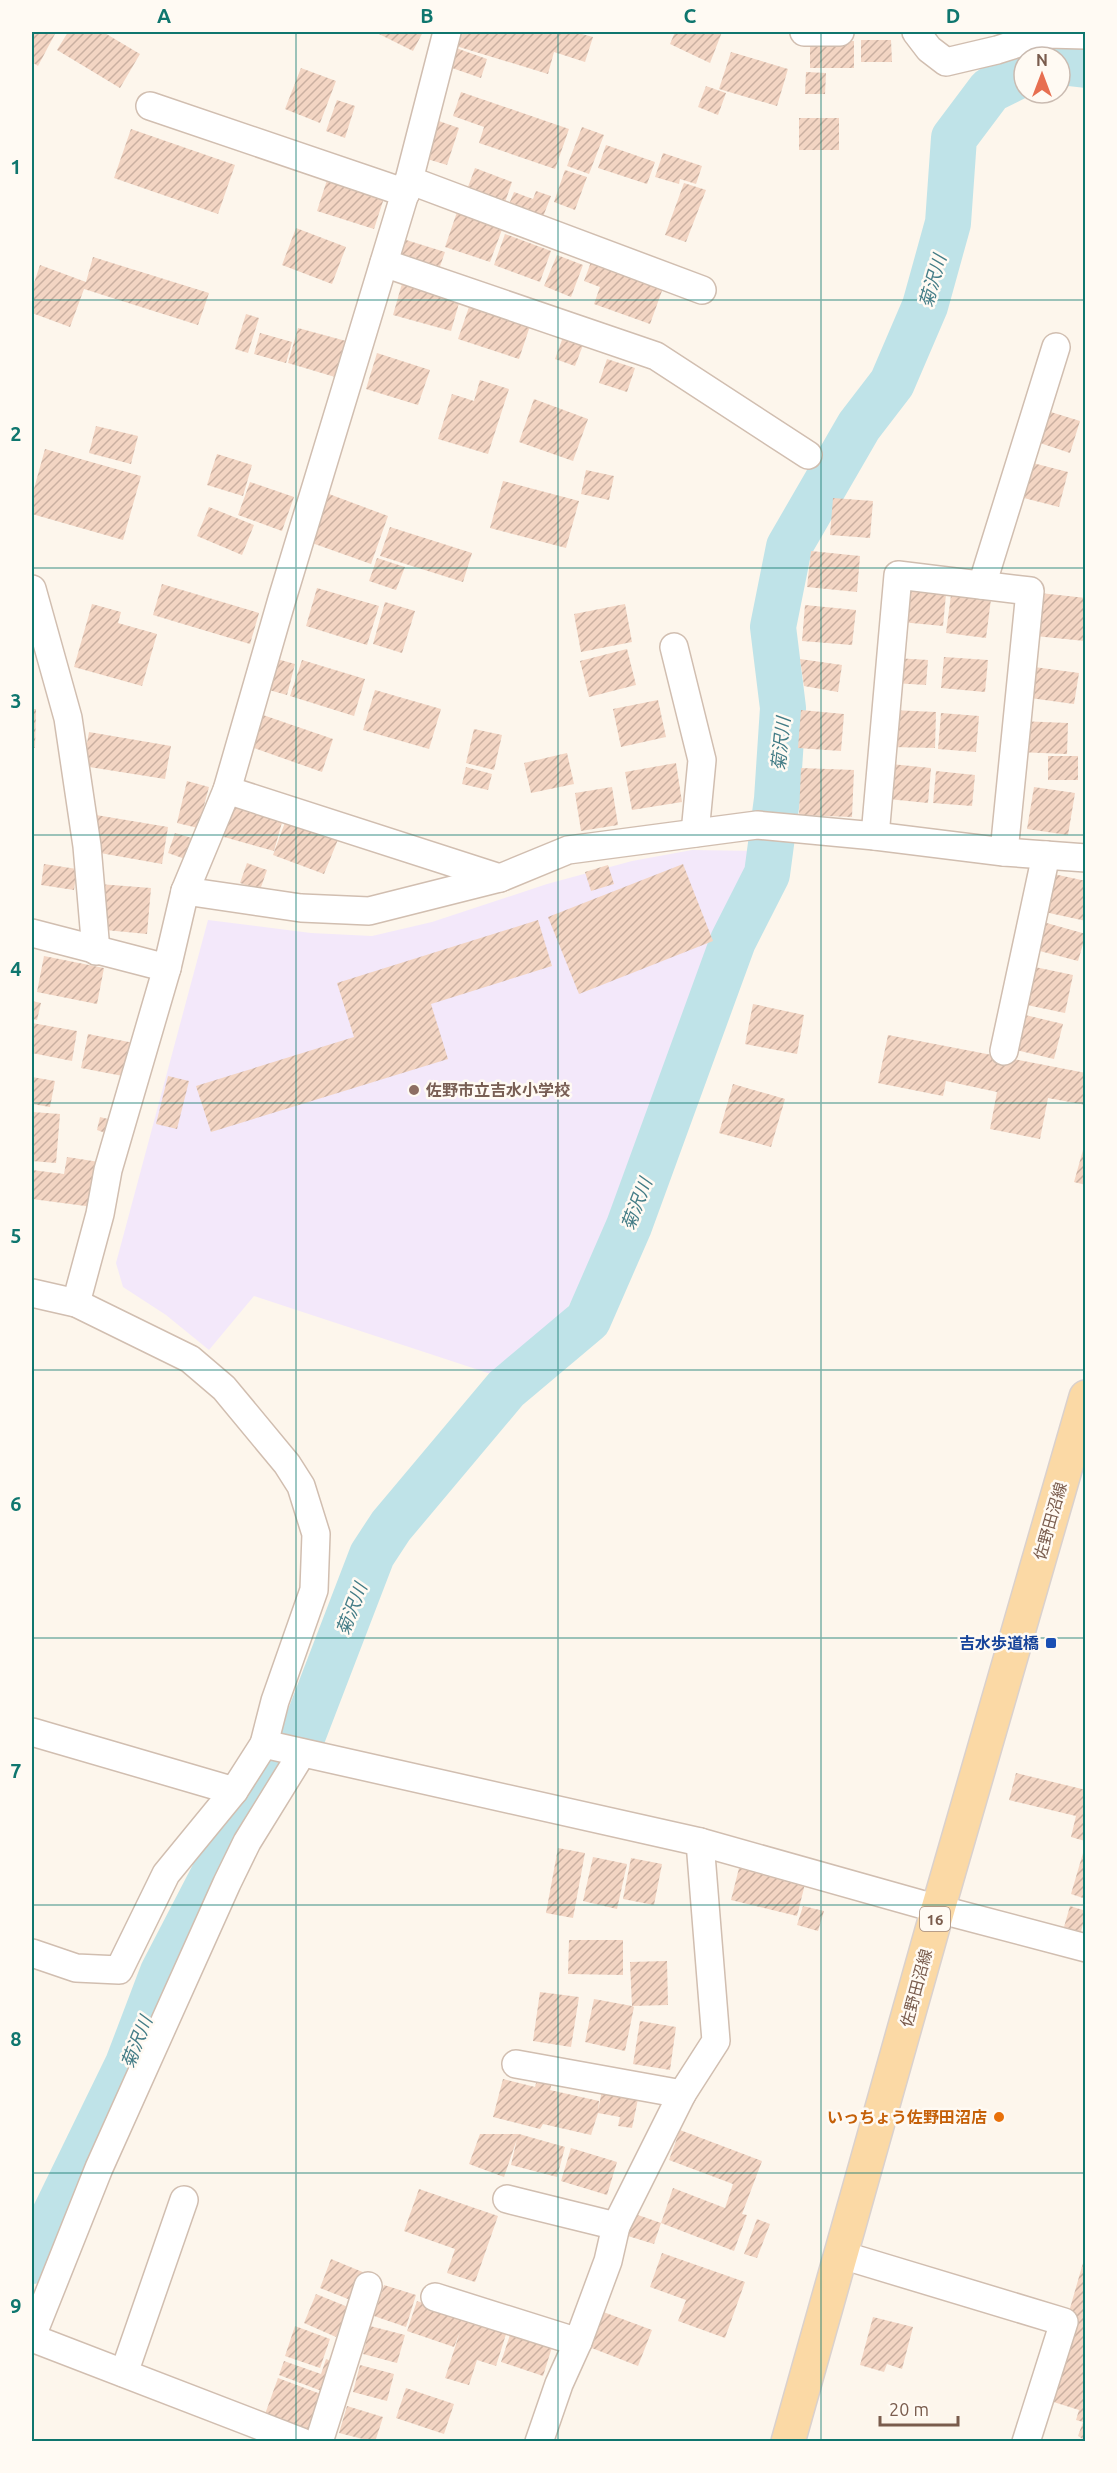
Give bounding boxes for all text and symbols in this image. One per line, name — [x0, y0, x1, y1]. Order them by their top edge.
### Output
text: A — [157, 4, 171, 27]
text: B — [420, 4, 434, 27]
text: C — [684, 4, 697, 27]
text: D — [946, 4, 960, 27]
north arrow — [1012, 45, 1072, 105]
text: N — [1036, 51, 1048, 69]
text: 1 — [10, 155, 22, 178]
water label: 菊沢川 — [915, 250, 950, 310]
text: 2 — [10, 422, 22, 445]
text: 3 — [10, 689, 22, 712]
water label: 菊沢川 — [767, 714, 793, 772]
text: 4 — [10, 957, 22, 980]
place label: 佐野市立吉水小学校 — [425, 1081, 570, 1099]
marker: 佐野市立吉水小学校 — [407, 1083, 421, 1097]
water label: 菊沢川 — [617, 1173, 656, 1233]
text: 5 — [10, 1224, 22, 1247]
street label: 佐野田沼線 — [1030, 1480, 1070, 1562]
text: 6 — [10, 1492, 22, 1515]
water label: 菊沢川 — [332, 1578, 371, 1638]
place label: 吉水歩道橋 — [959, 1634, 1039, 1652]
marker: 吉水歩道橋 — [1044, 1636, 1058, 1650]
text: 7 — [10, 1759, 22, 1782]
road number: 16 — [920, 1907, 950, 1931]
street label: 佐野田沼線 — [897, 1947, 935, 2029]
water label: 菊沢川 — [117, 2011, 156, 2071]
text: 8 — [10, 2027, 22, 2050]
place label: いっちょう佐野田沼店 — [827, 2108, 987, 2126]
marker: いっちょう佐野田沼店 — [992, 2110, 1006, 2124]
text: 9 — [10, 2294, 22, 2317]
scale bar — [880, 2389, 958, 2427]
text: 20 m — [889, 2399, 929, 2419]

